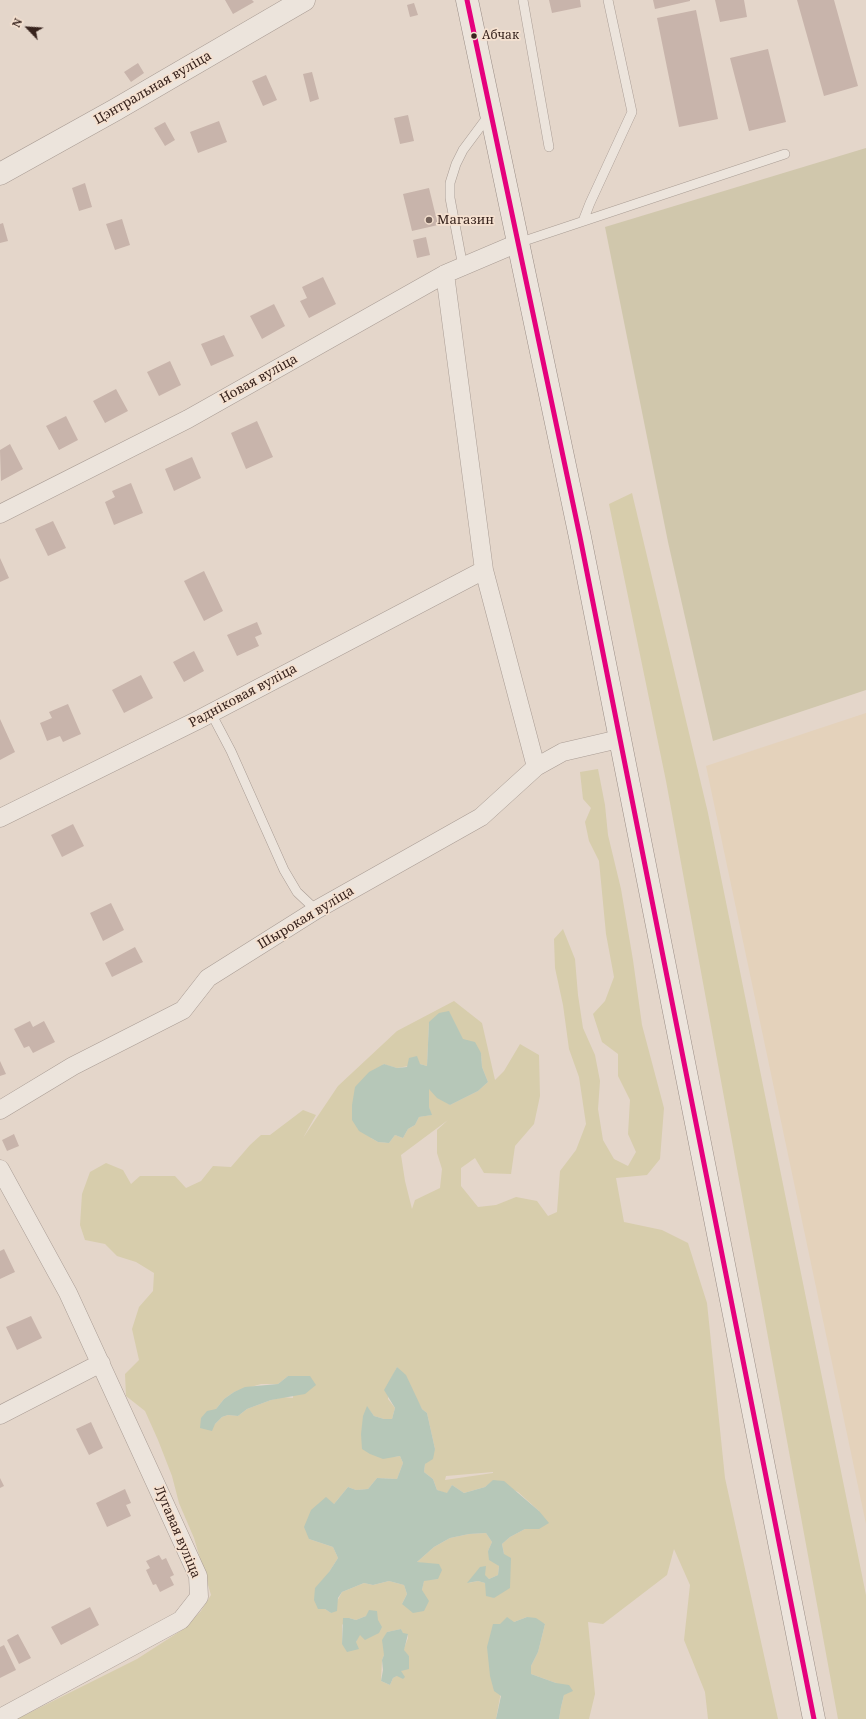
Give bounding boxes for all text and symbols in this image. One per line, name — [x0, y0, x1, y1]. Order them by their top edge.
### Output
north arrow — [8, 8, 48, 48]
text: N — [8, 16, 25, 30]
place label: Абчак — [482, 29, 519, 43]
marker: Абчак — [469, 31, 479, 41]
street label: Цэнтральная вуліца — [92, 48, 214, 128]
place label: Магазин — [437, 212, 494, 228]
marker: Магазин — [424, 215, 434, 225]
street label: Новая вуліца — [217, 351, 301, 407]
street label: Радніковая вуліца — [186, 661, 300, 731]
street label: Шырокая вуліца — [255, 883, 357, 953]
street label: Лугавая вуліца — [150, 1483, 204, 1581]

